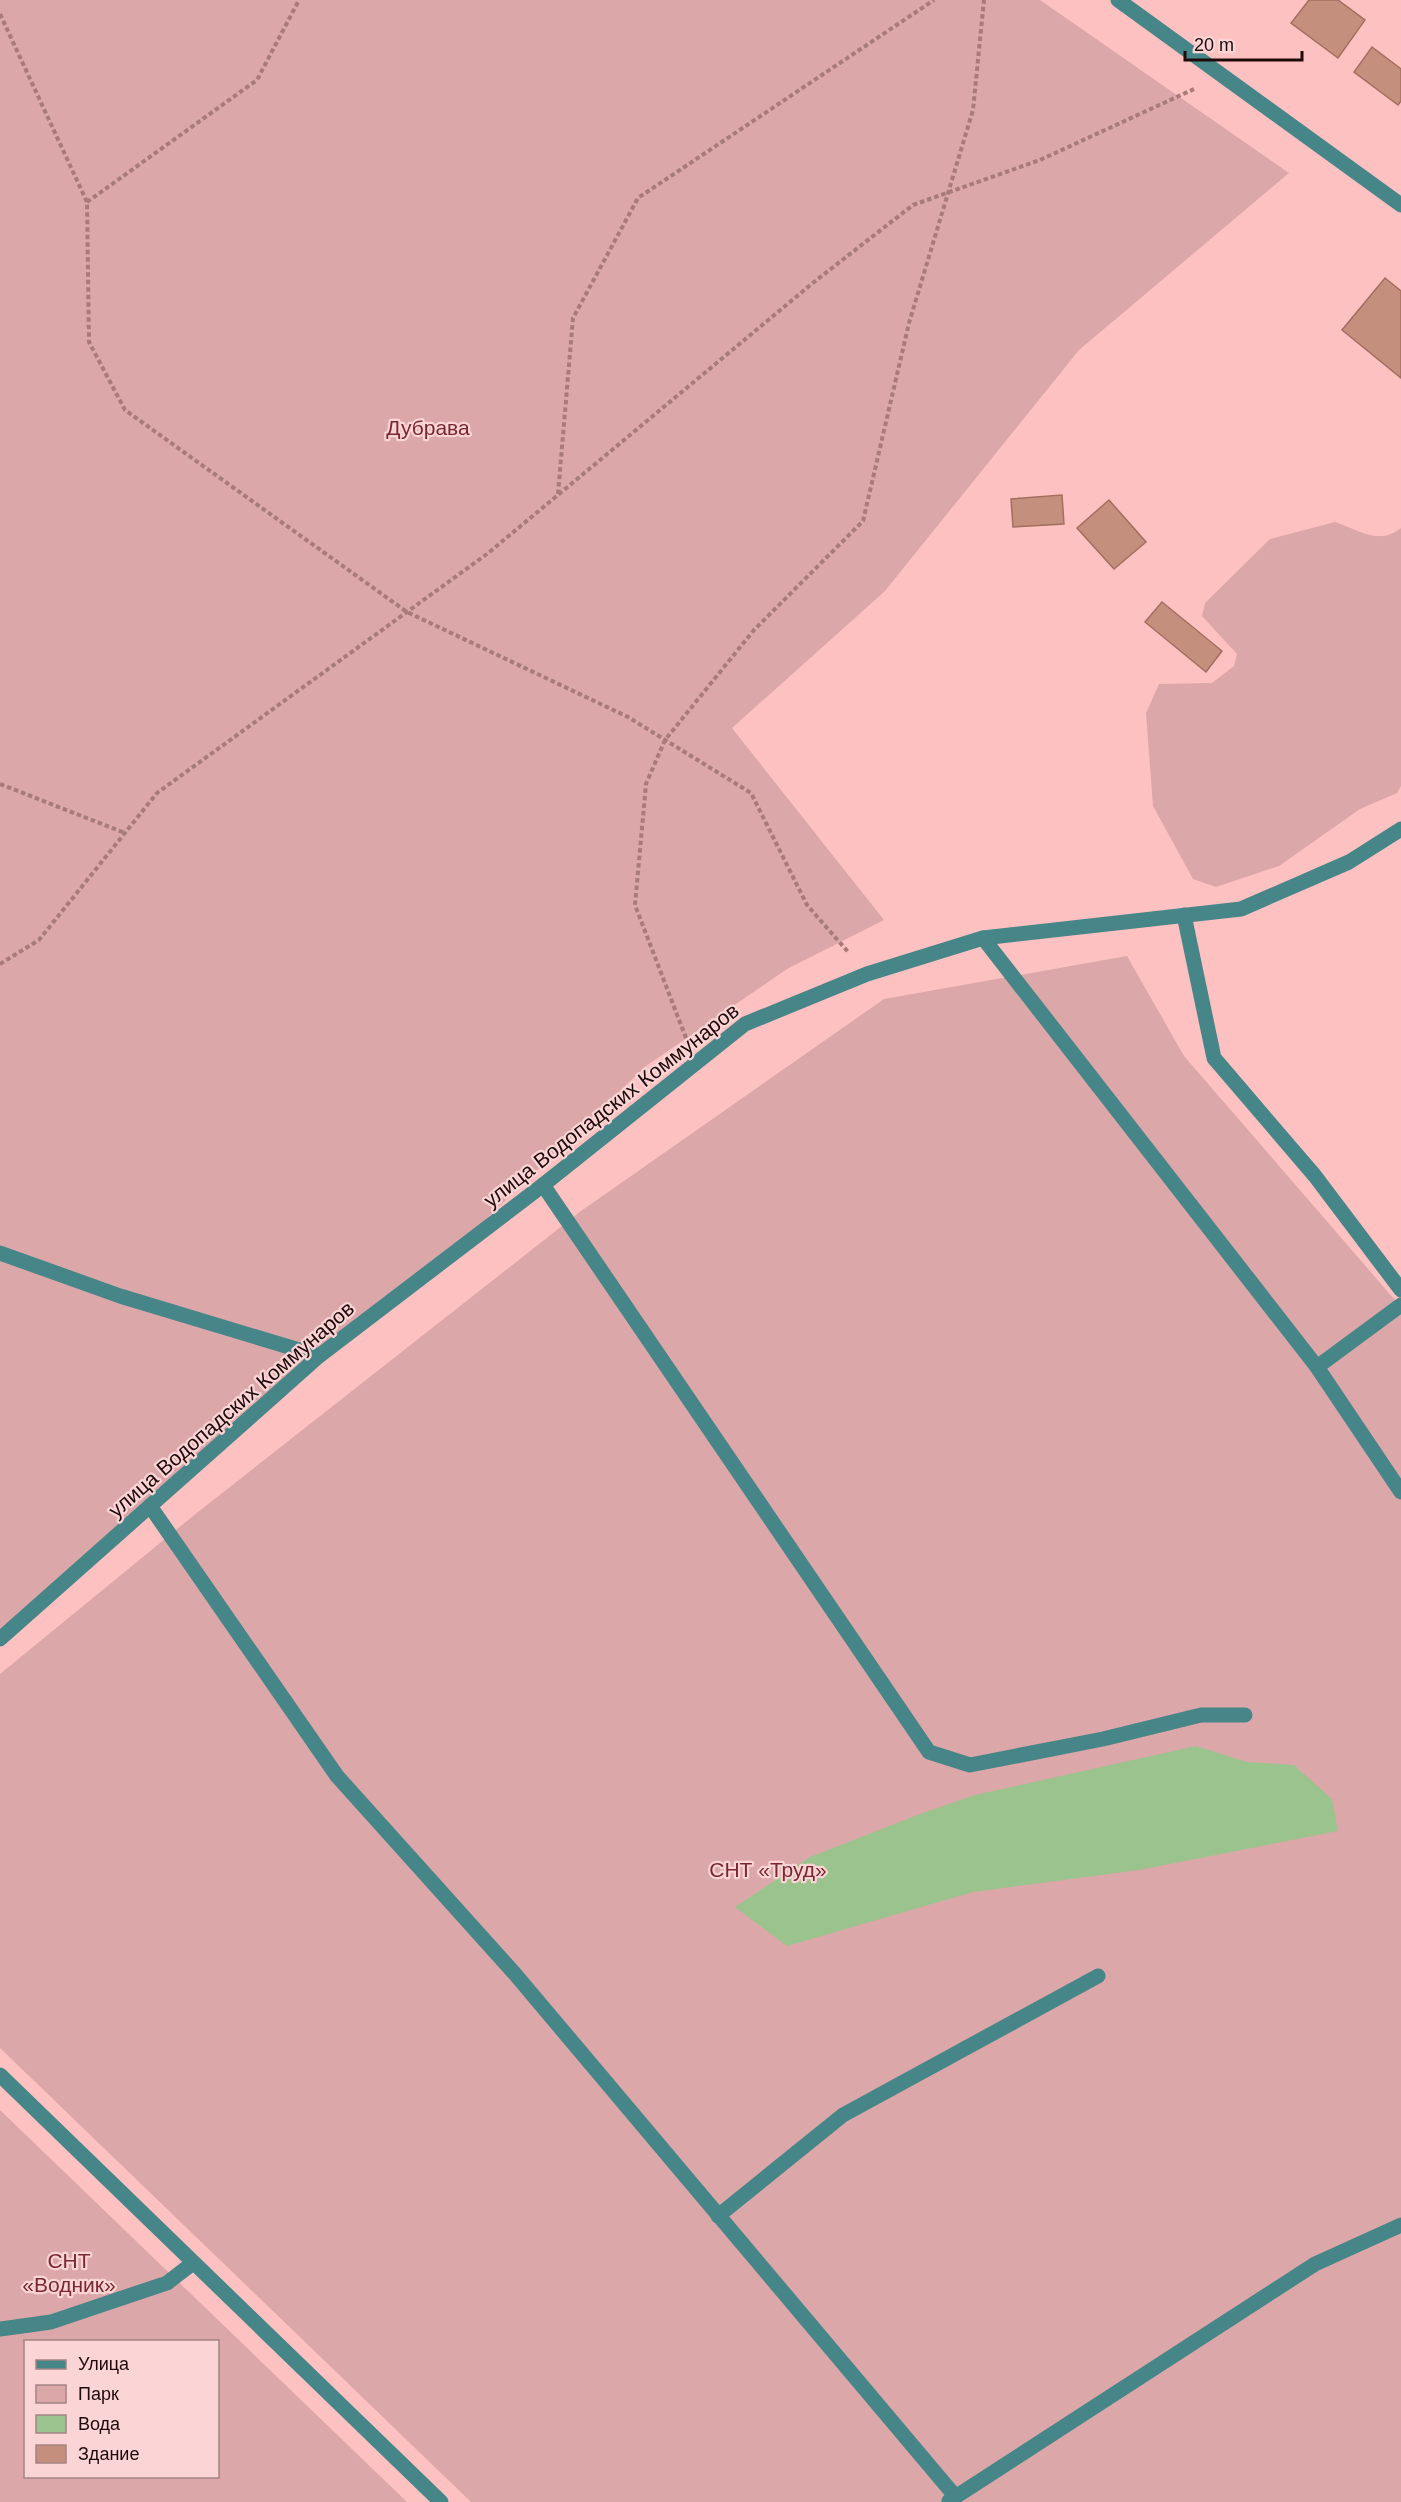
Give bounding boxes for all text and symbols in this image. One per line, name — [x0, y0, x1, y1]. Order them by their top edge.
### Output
scale bar — [1185, 24, 1302, 62]
text: 20 m — [1194, 35, 1234, 55]
park label: Дубрава — [386, 416, 470, 439]
street label: улица Водопадских Коммунаров — [479, 998, 743, 1212]
street label: улица Водопадских Коммунаров — [104, 1296, 358, 1522]
park label: СНТ «Труд» — [709, 1858, 827, 1881]
park label: СНТ «Водник» — [22, 2249, 116, 2296]
legend — [24, 2340, 219, 2478]
text: Улица — [78, 2354, 130, 2374]
text: Парк — [78, 2384, 119, 2404]
text: Вода — [78, 2414, 121, 2434]
text: Здание — [78, 2444, 139, 2464]

